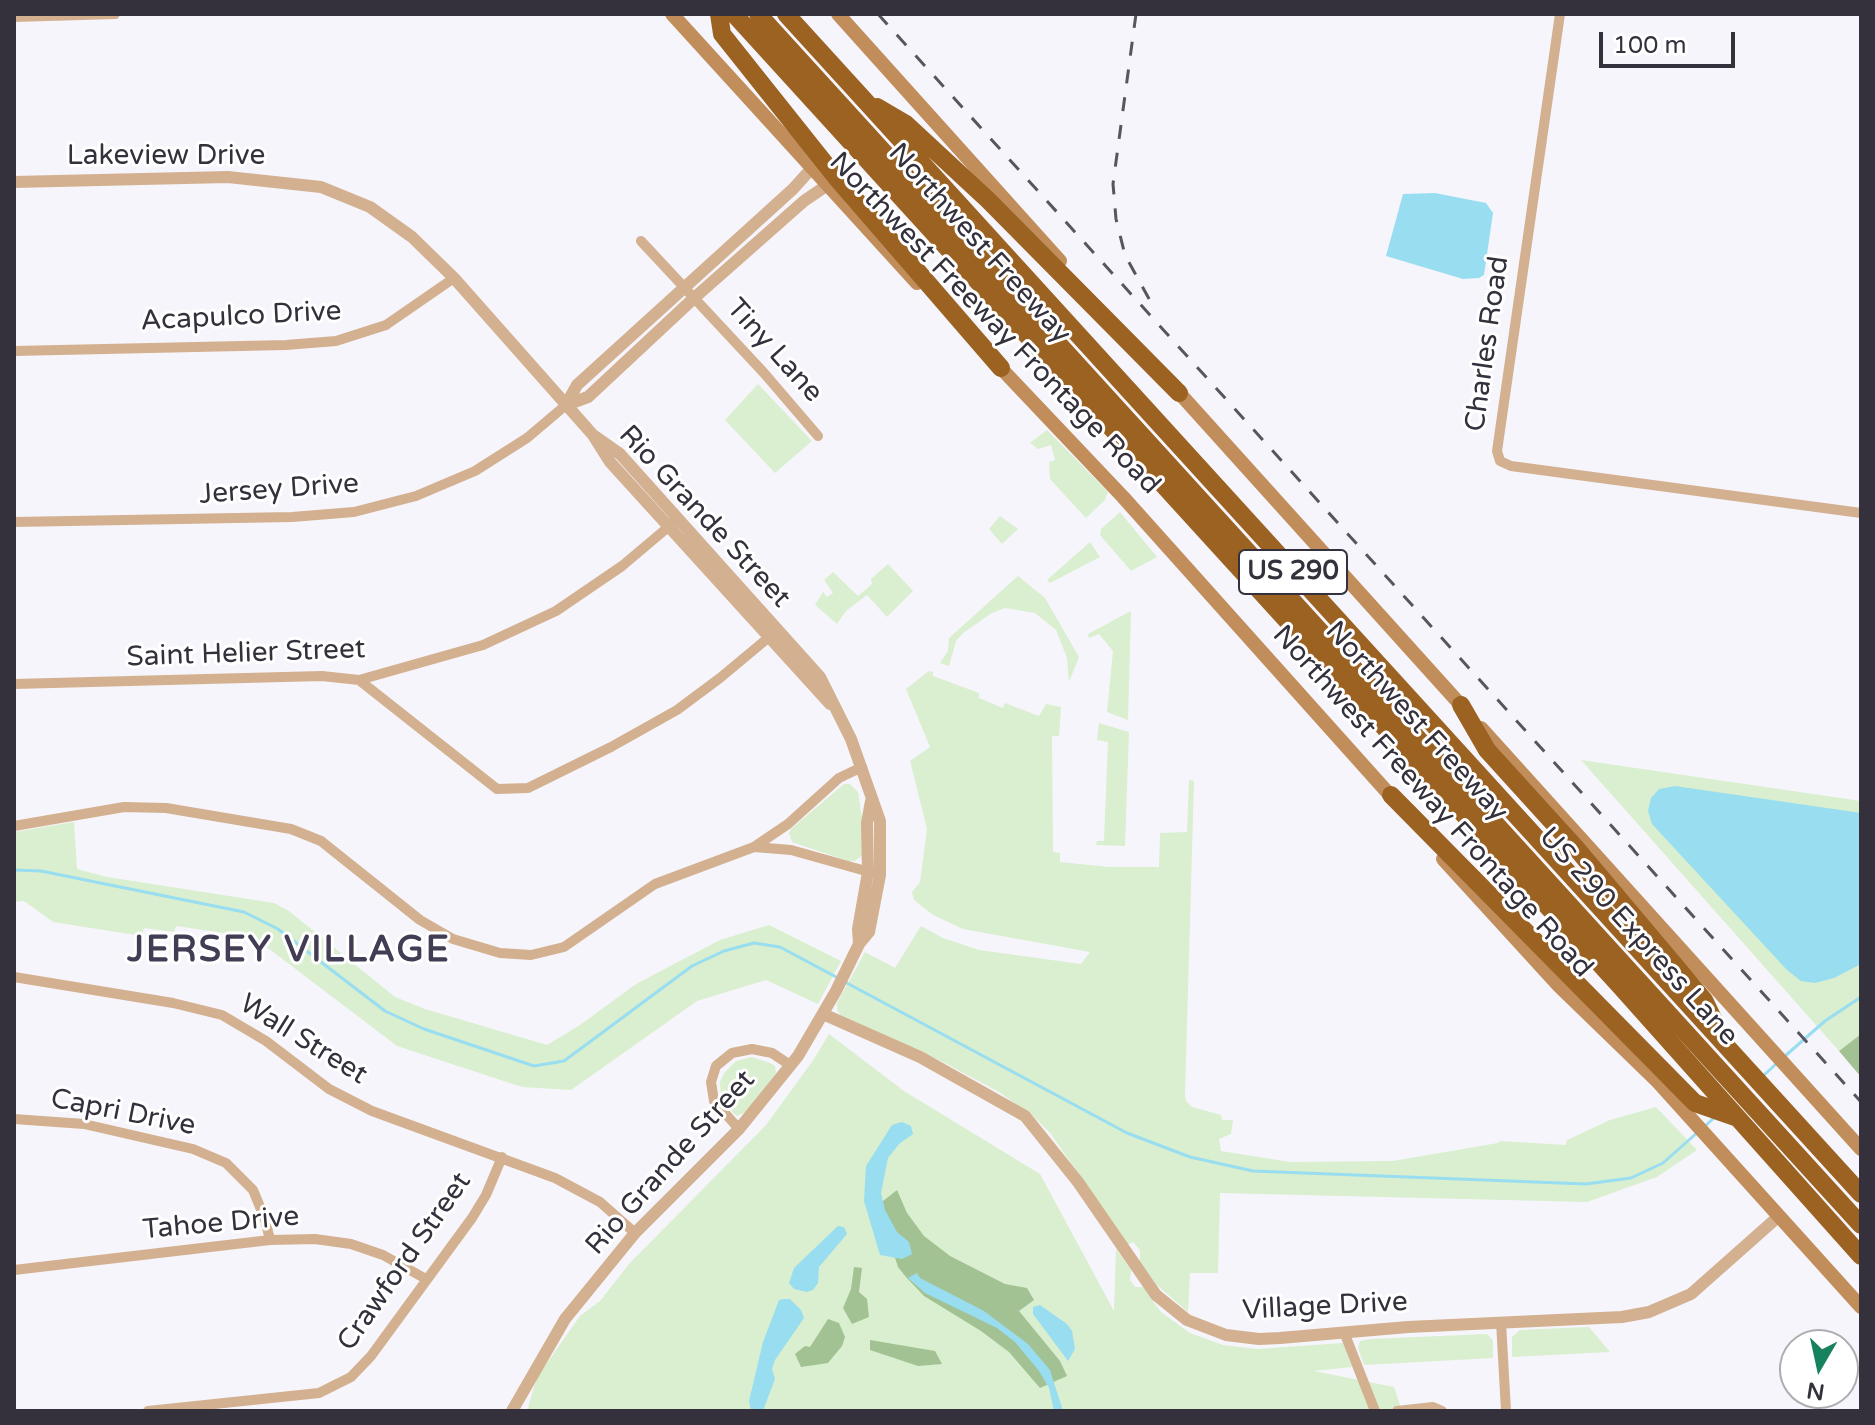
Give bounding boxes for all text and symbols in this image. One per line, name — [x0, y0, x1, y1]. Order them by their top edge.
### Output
scale bar — [1603, 16, 1739, 66]
text: 100 m — [1613, 31, 1687, 60]
street label: Northwest Freeway — [880, 137, 1078, 351]
street label: Lakeview Drive — [67, 140, 265, 174]
street label: Northwest Freeway Frontage Road — [821, 146, 1167, 502]
street label: Charles Road — [1459, 254, 1517, 434]
street label: Tiny Lane — [719, 292, 829, 410]
street label: Acapulco Drive — [140, 295, 342, 339]
street label: Rio Grande Street — [611, 419, 797, 615]
street label: Jersey Drive — [198, 468, 360, 512]
road number: US 290 — [1239, 550, 1347, 594]
street label: Northwest Freeway — [1317, 615, 1515, 829]
street label: Northwest Freeway Frontage Road — [1265, 619, 1599, 985]
street label: Saint Helier Street — [126, 633, 366, 675]
street label: US 290 Express Lane — [1531, 821, 1745, 1053]
district label: JERSEY VILLAGE — [127, 930, 451, 974]
street label: Wall Street — [233, 988, 373, 1092]
street label: Rio Grande Street — [579, 1064, 763, 1262]
street label: Capri Drive — [48, 1083, 198, 1143]
street label: Crawford Street — [331, 1166, 479, 1358]
street label: Tahoe Drive — [141, 1200, 301, 1248]
street label: Village Drive — [1241, 1286, 1409, 1328]
north arrow — [1779, 1329, 1859, 1409]
text: N — [1805, 1377, 1826, 1405]

